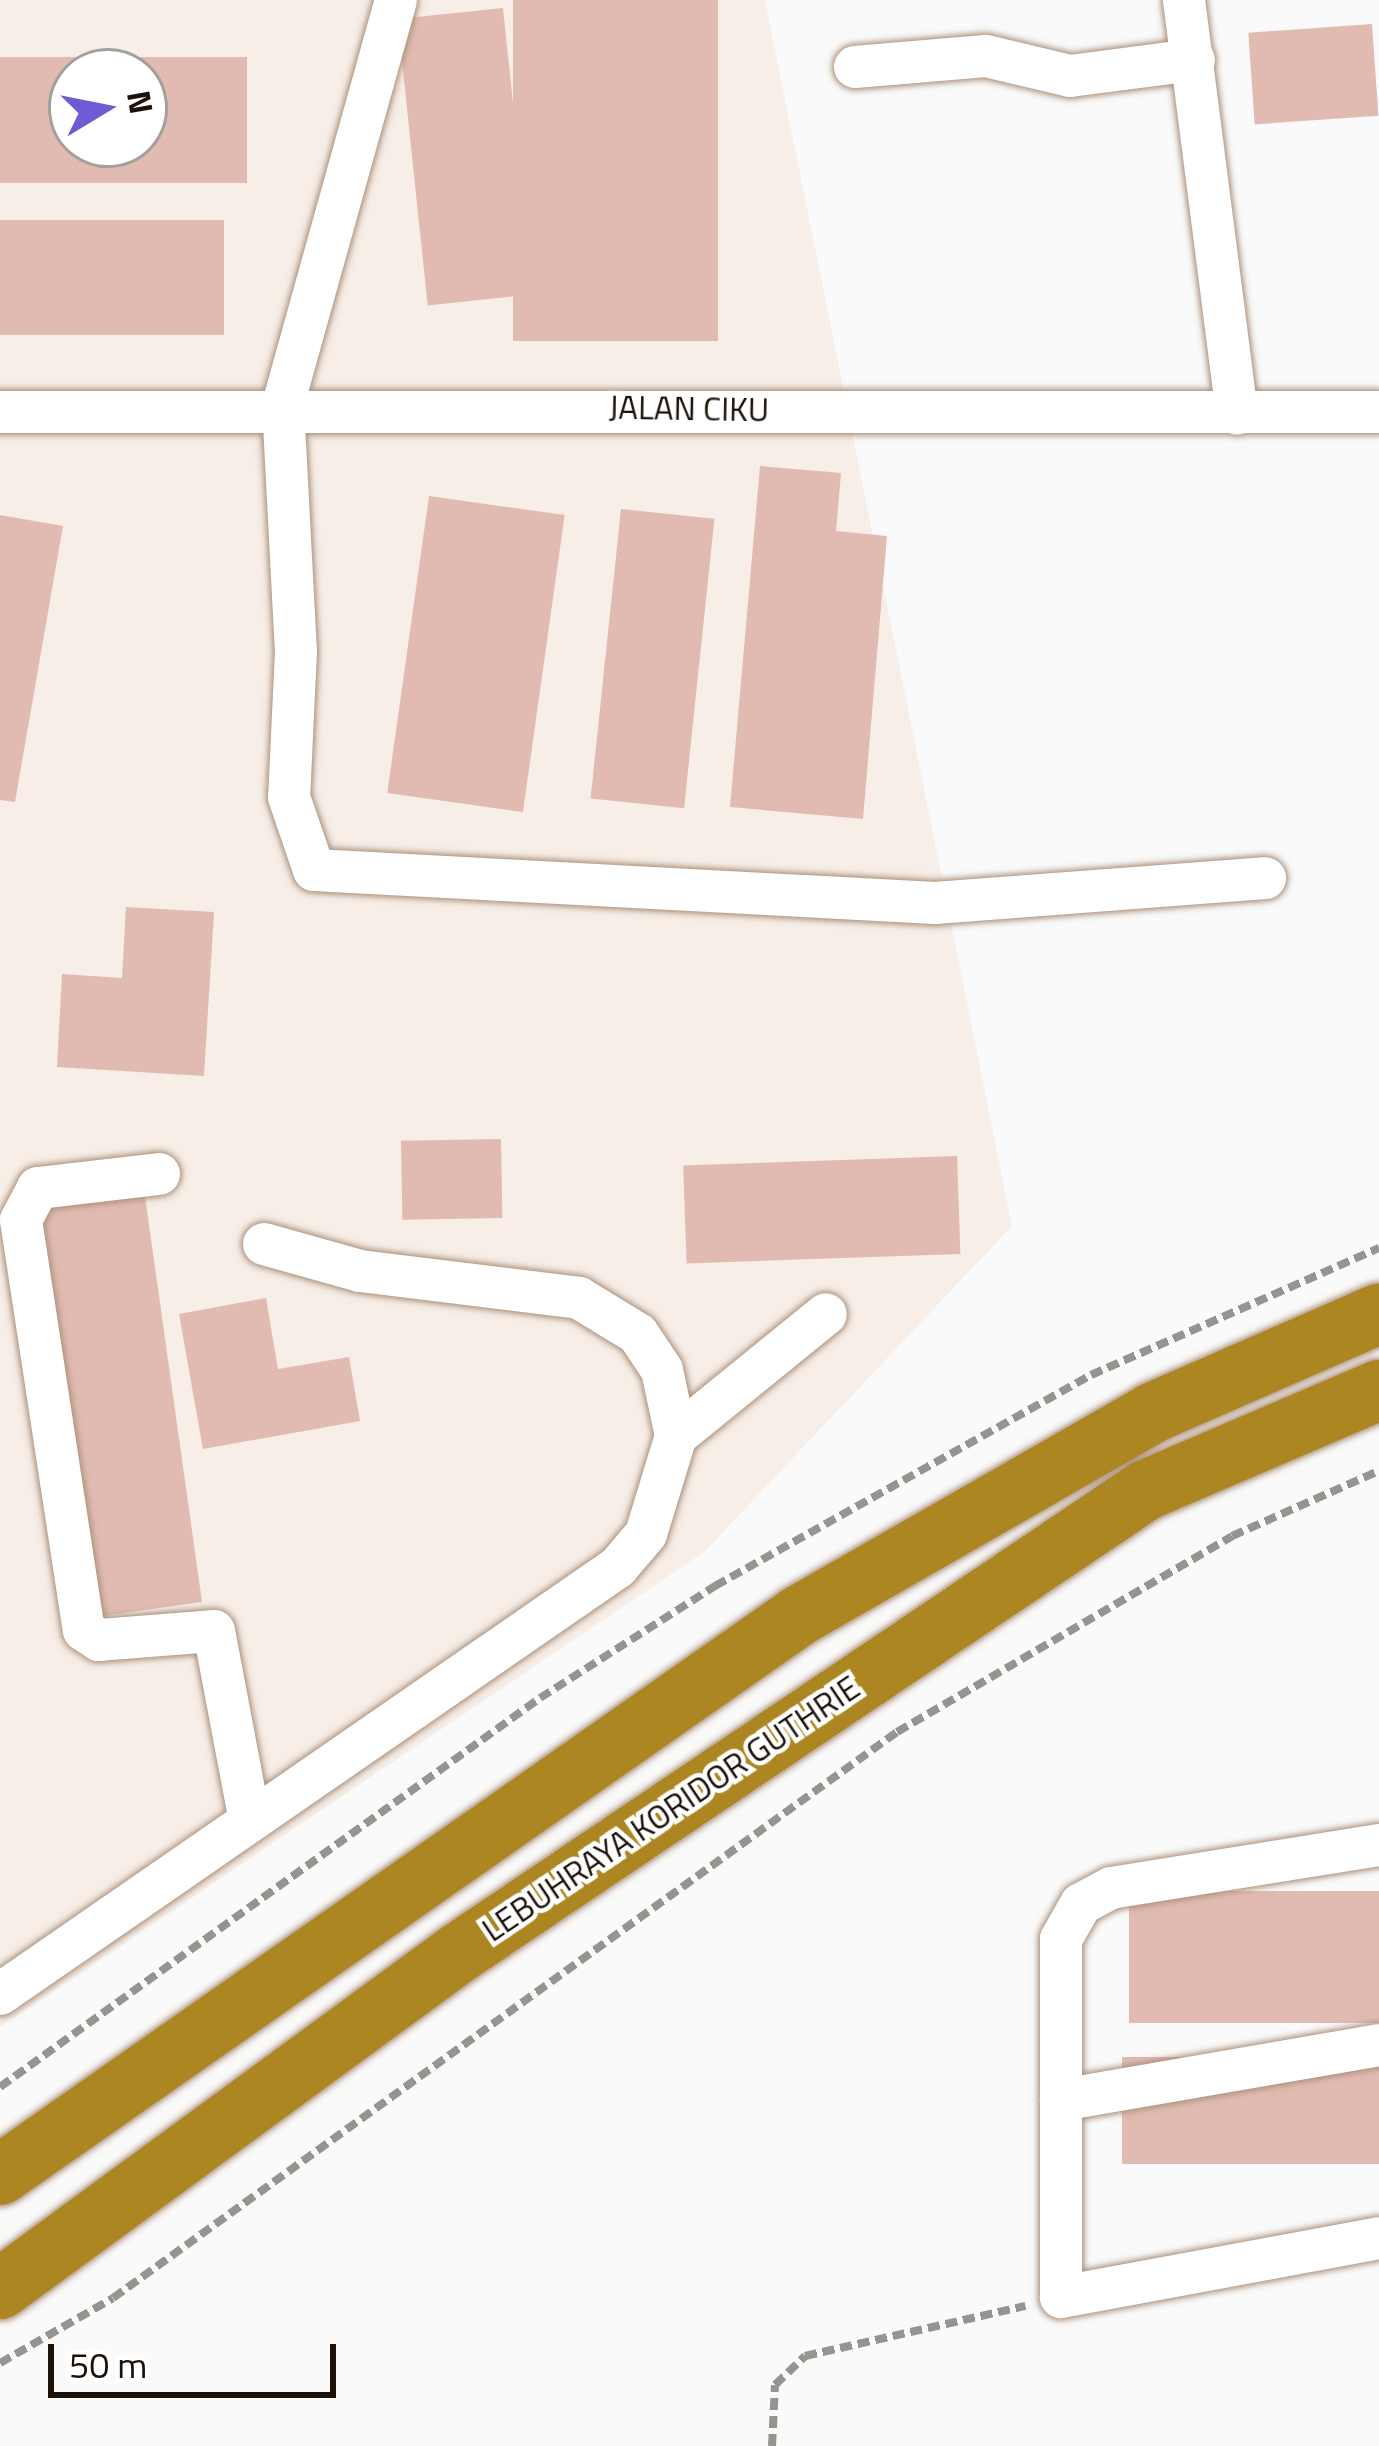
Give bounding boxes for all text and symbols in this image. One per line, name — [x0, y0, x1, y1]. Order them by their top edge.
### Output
north arrow — [48, 48, 168, 168]
text: N — [114, 87, 167, 118]
street label: JALAN CIKU — [608, 388, 770, 430]
street label: LEBUHRAYA KORIDOR GUTHRIE — [475, 1668, 867, 1950]
scale bar — [54, 2320, 342, 2394]
text: 50 m — [69, 2337, 147, 2392]

